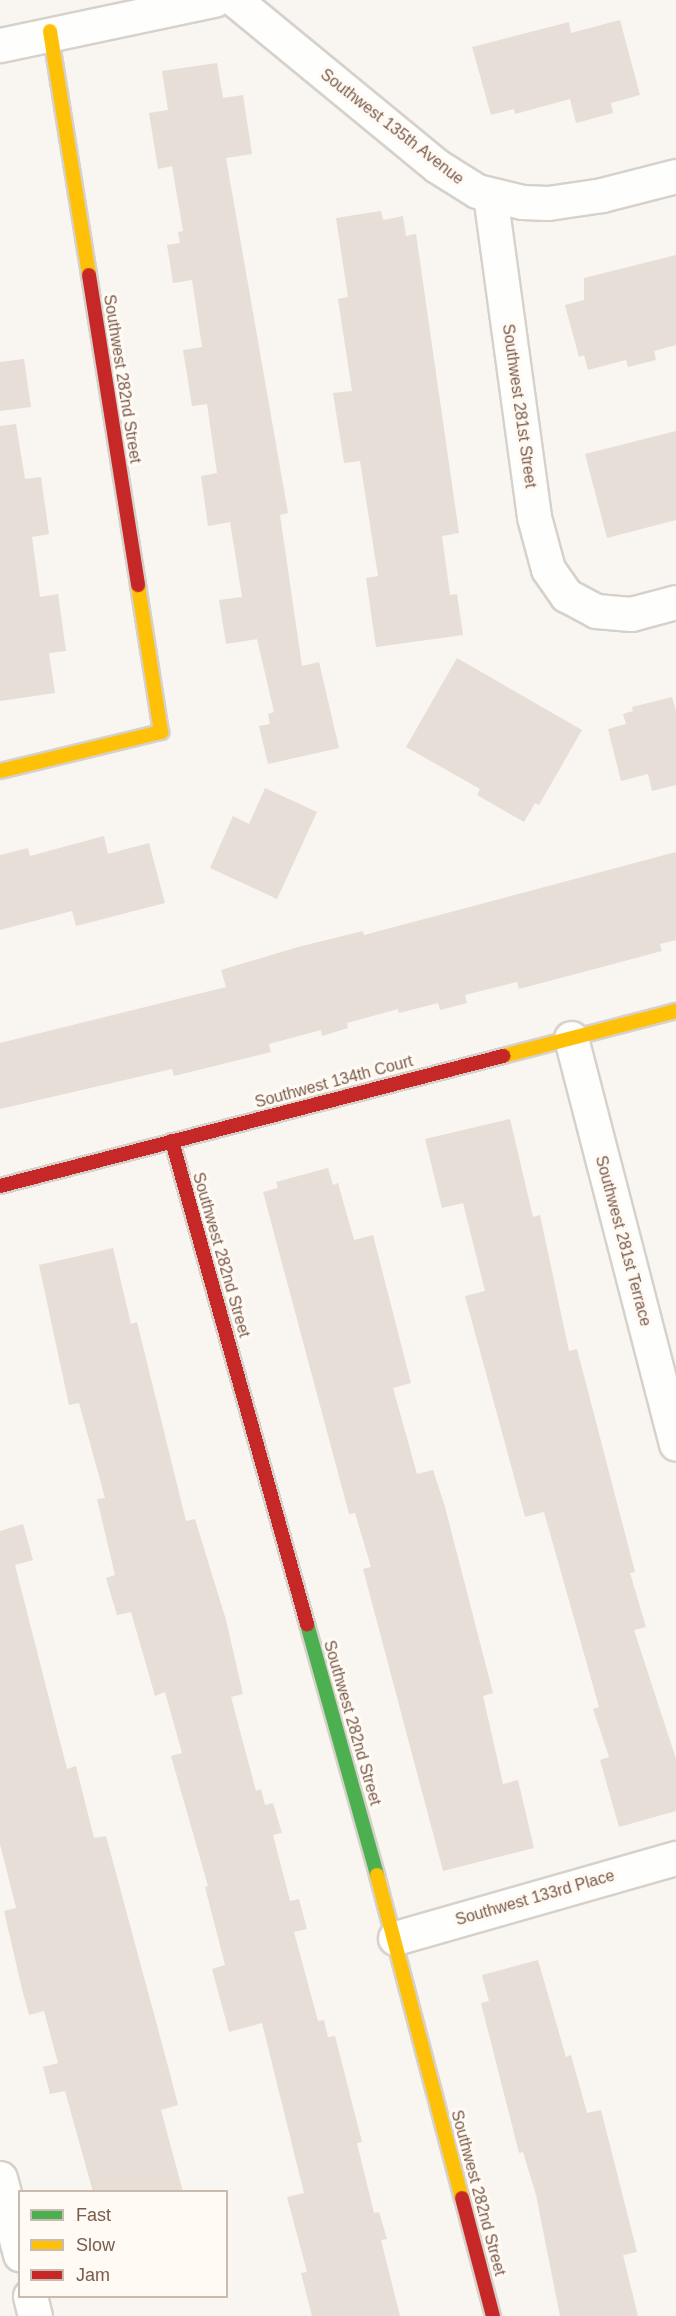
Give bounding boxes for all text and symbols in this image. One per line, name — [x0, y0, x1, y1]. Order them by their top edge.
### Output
street label: Southwest 135th Avenue — [316, 65, 468, 189]
street label: Southwest 282nd Street — [99, 293, 145, 465]
street label: Southwest 281st Street — [498, 323, 540, 489]
street label: Southwest 134th Court — [253, 1052, 415, 1112]
street label: Southwest 281st Terrace — [591, 1153, 655, 1329]
street label: Southwest 282nd Street — [188, 1170, 254, 1340]
street label: Southwest 282nd Street — [319, 1638, 385, 1808]
street label: Southwest 133rd Place — [453, 1866, 617, 1930]
street label: Southwest 282nd Street — [447, 2108, 509, 2278]
legend — [18, 2190, 228, 2298]
text: Fast — [76, 2205, 111, 2225]
text: Slow — [76, 2235, 115, 2255]
text: Jam — [76, 2265, 110, 2285]

